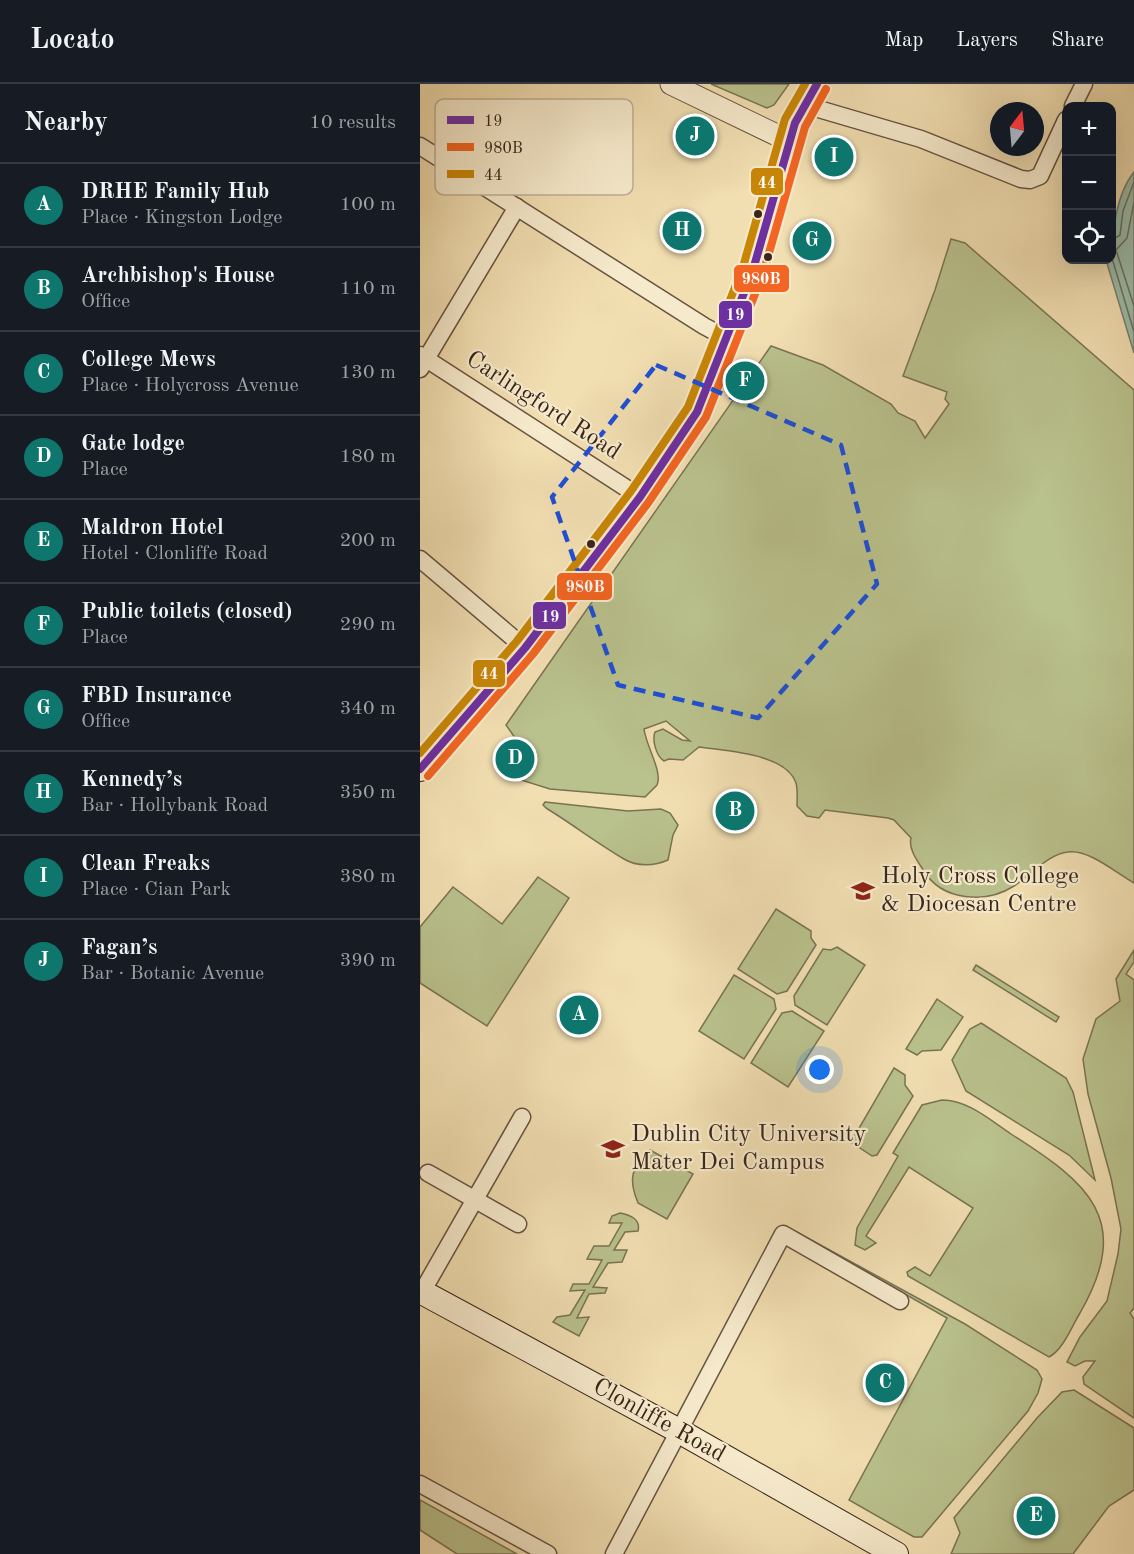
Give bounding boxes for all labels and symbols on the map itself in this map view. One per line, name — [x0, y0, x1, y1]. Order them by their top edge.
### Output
legend — [435, 99, 633, 195]
north arrow — [990, 102, 1044, 156]
pin: J — [676, 113, 714, 158]
text: 19 — [484, 114, 503, 130]
pin: I — [814, 134, 854, 180]
text: 980B — [484, 141, 523, 157]
line badge: 44 — [750, 167, 784, 196]
text: 44 — [484, 168, 503, 184]
text: 44 — [758, 176, 776, 192]
pin: H — [662, 208, 702, 254]
unlabelled marker — [752, 208, 764, 220]
pin: G — [792, 218, 832, 264]
unlabelled marker — [762, 251, 774, 263]
line badge: 980B — [733, 264, 790, 293]
text: 980B — [741, 272, 781, 288]
line badge: 19 — [718, 300, 753, 329]
text: 19 — [726, 308, 744, 324]
street label: Carlingford Road — [461, 347, 625, 465]
pin: F — [726, 358, 764, 404]
unlabelled marker — [585, 538, 597, 550]
line badge: 980B — [556, 572, 613, 601]
text: 980B — [565, 580, 605, 596]
line badge: 19 — [532, 601, 567, 630]
text: 19 — [541, 610, 559, 626]
line badge: 44 — [472, 659, 506, 688]
text: 44 — [480, 667, 498, 683]
pin: D — [496, 736, 535, 782]
pin: B — [716, 788, 754, 834]
place label: Holy Cross College & Diocesan Centre — [881, 865, 1079, 917]
school or university icon: Holy Cross College & Diocesan Centre — [850, 878, 876, 904]
pin: A — [560, 992, 598, 1038]
your location — [805, 1055, 834, 1084]
place label: Dublin City University Mater Dei Campus — [631, 1123, 867, 1175]
school or university icon: Dublin City University Mater Dei Campus — [600, 1136, 626, 1162]
pin: C — [866, 1360, 904, 1406]
street label: Clonliffe Road — [589, 1375, 729, 1467]
pin: E — [1016, 1494, 1056, 1538]

